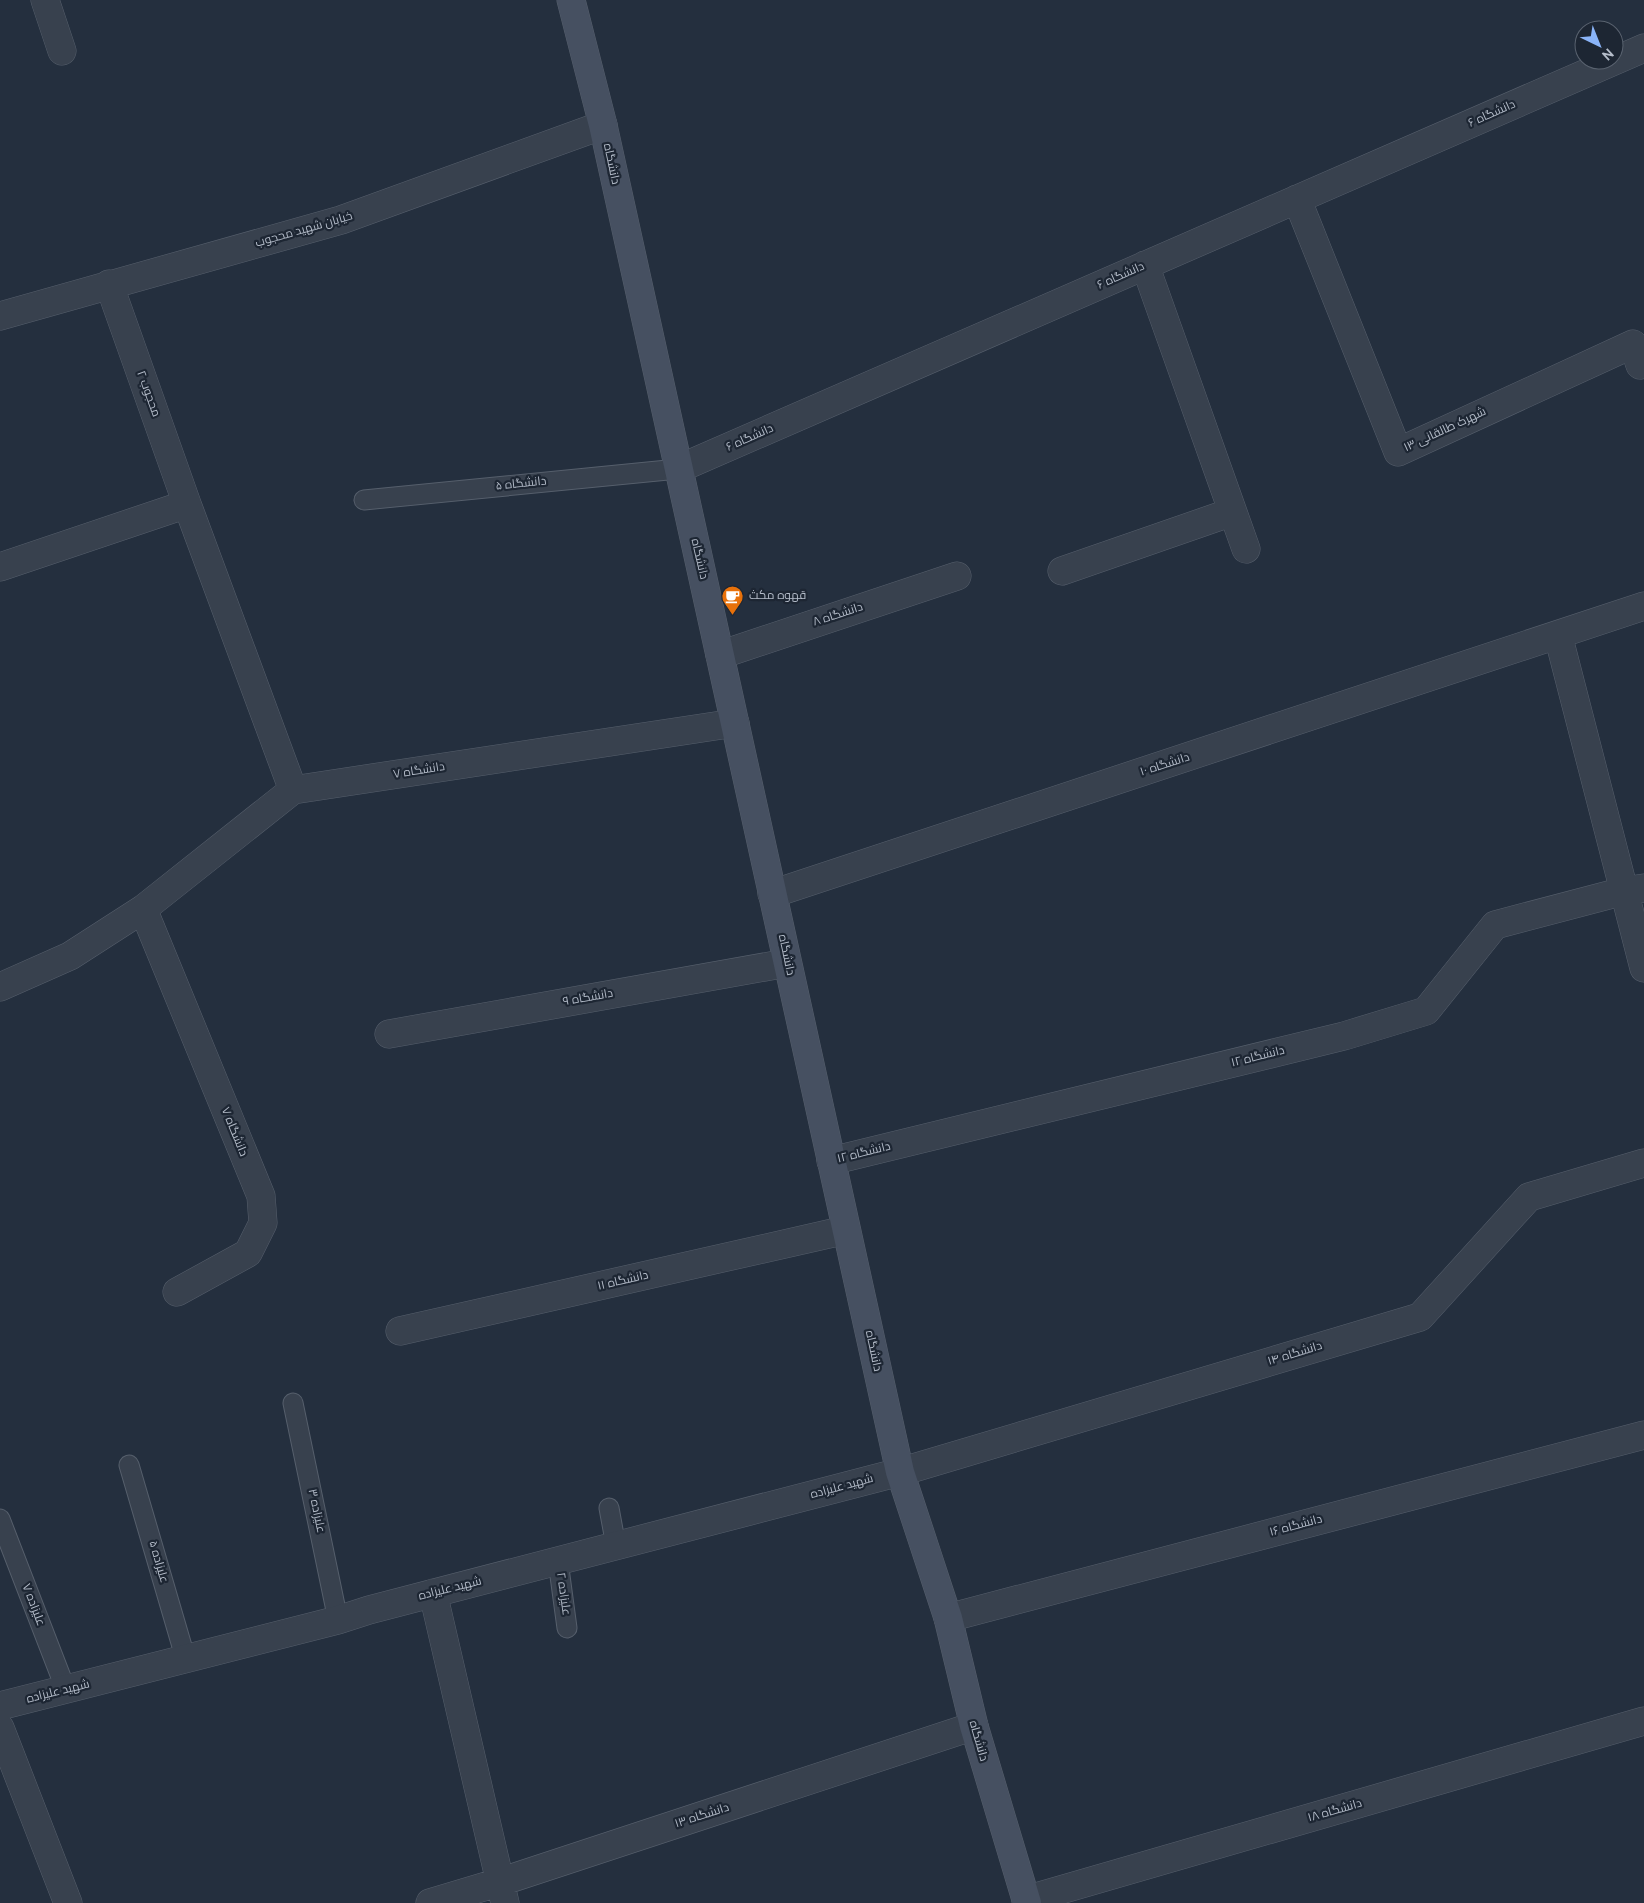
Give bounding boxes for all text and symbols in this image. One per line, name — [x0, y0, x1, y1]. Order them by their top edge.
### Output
north arrow — [1574, 20, 1624, 70]
text: N — [1597, 44, 1616, 63]
street label: دانشگاه ۶ — [1466, 96, 1518, 132]
street label: دانشگاه — [599, 142, 623, 186]
street label: خیابان شهید محجوب — [253, 208, 355, 252]
street label: دانشگاه ۶ — [1095, 258, 1147, 294]
street label: محجوب ۲ — [132, 369, 164, 419]
street label: شهرک طالقانی ۱۳ — [1401, 404, 1489, 456]
street label: دانشگاه ۶ — [724, 420, 776, 456]
street label: دانشگاه ۵ — [495, 473, 547, 495]
street label: دانشگاه — [687, 537, 712, 581]
cafe icon: قهوه مکث — [721, 584, 745, 615]
place label: قهوه مکث — [749, 588, 806, 604]
street label: دانشگاه ۸ — [811, 599, 865, 631]
street label: دانشگاه ۱۰ — [1138, 749, 1192, 781]
street label: دانشگاه ۷ — [392, 759, 446, 783]
street label: دانشگاه — [774, 933, 798, 977]
street label: دانشگاه ۹ — [562, 986, 615, 1010]
street label: دانشگاه ۱۲ — [1230, 1043, 1287, 1071]
street label: دانشگاه ۷ — [217, 1105, 251, 1159]
street label: دانشگاه ۱۲ — [836, 1139, 893, 1167]
street label: دانشگاه ۱۱ — [596, 1267, 650, 1295]
street label: دانشگاه — [861, 1329, 885, 1373]
street label: دانشگاه ۱۴ — [1266, 1338, 1324, 1370]
street label: شهید علیزاده — [809, 1471, 875, 1503]
street label: علیزاده ۳ — [304, 1487, 328, 1535]
street label: دانشگاه ۱۶ — [1268, 1511, 1324, 1541]
street label: علیزاده ۵ — [144, 1539, 172, 1585]
street label: علیزاده ۲ — [552, 1572, 574, 1616]
street label: شهید علیزاده — [417, 1573, 483, 1605]
street label: علیزاده ۷ — [18, 1581, 48, 1629]
street label: شهید علیزاده — [25, 1676, 91, 1708]
street label: دانشگاه — [965, 1719, 991, 1763]
street label: دانشگاه ۱۸ — [1306, 1796, 1364, 1826]
street label: دانشگاه ۱۳ — [673, 1800, 731, 1832]

